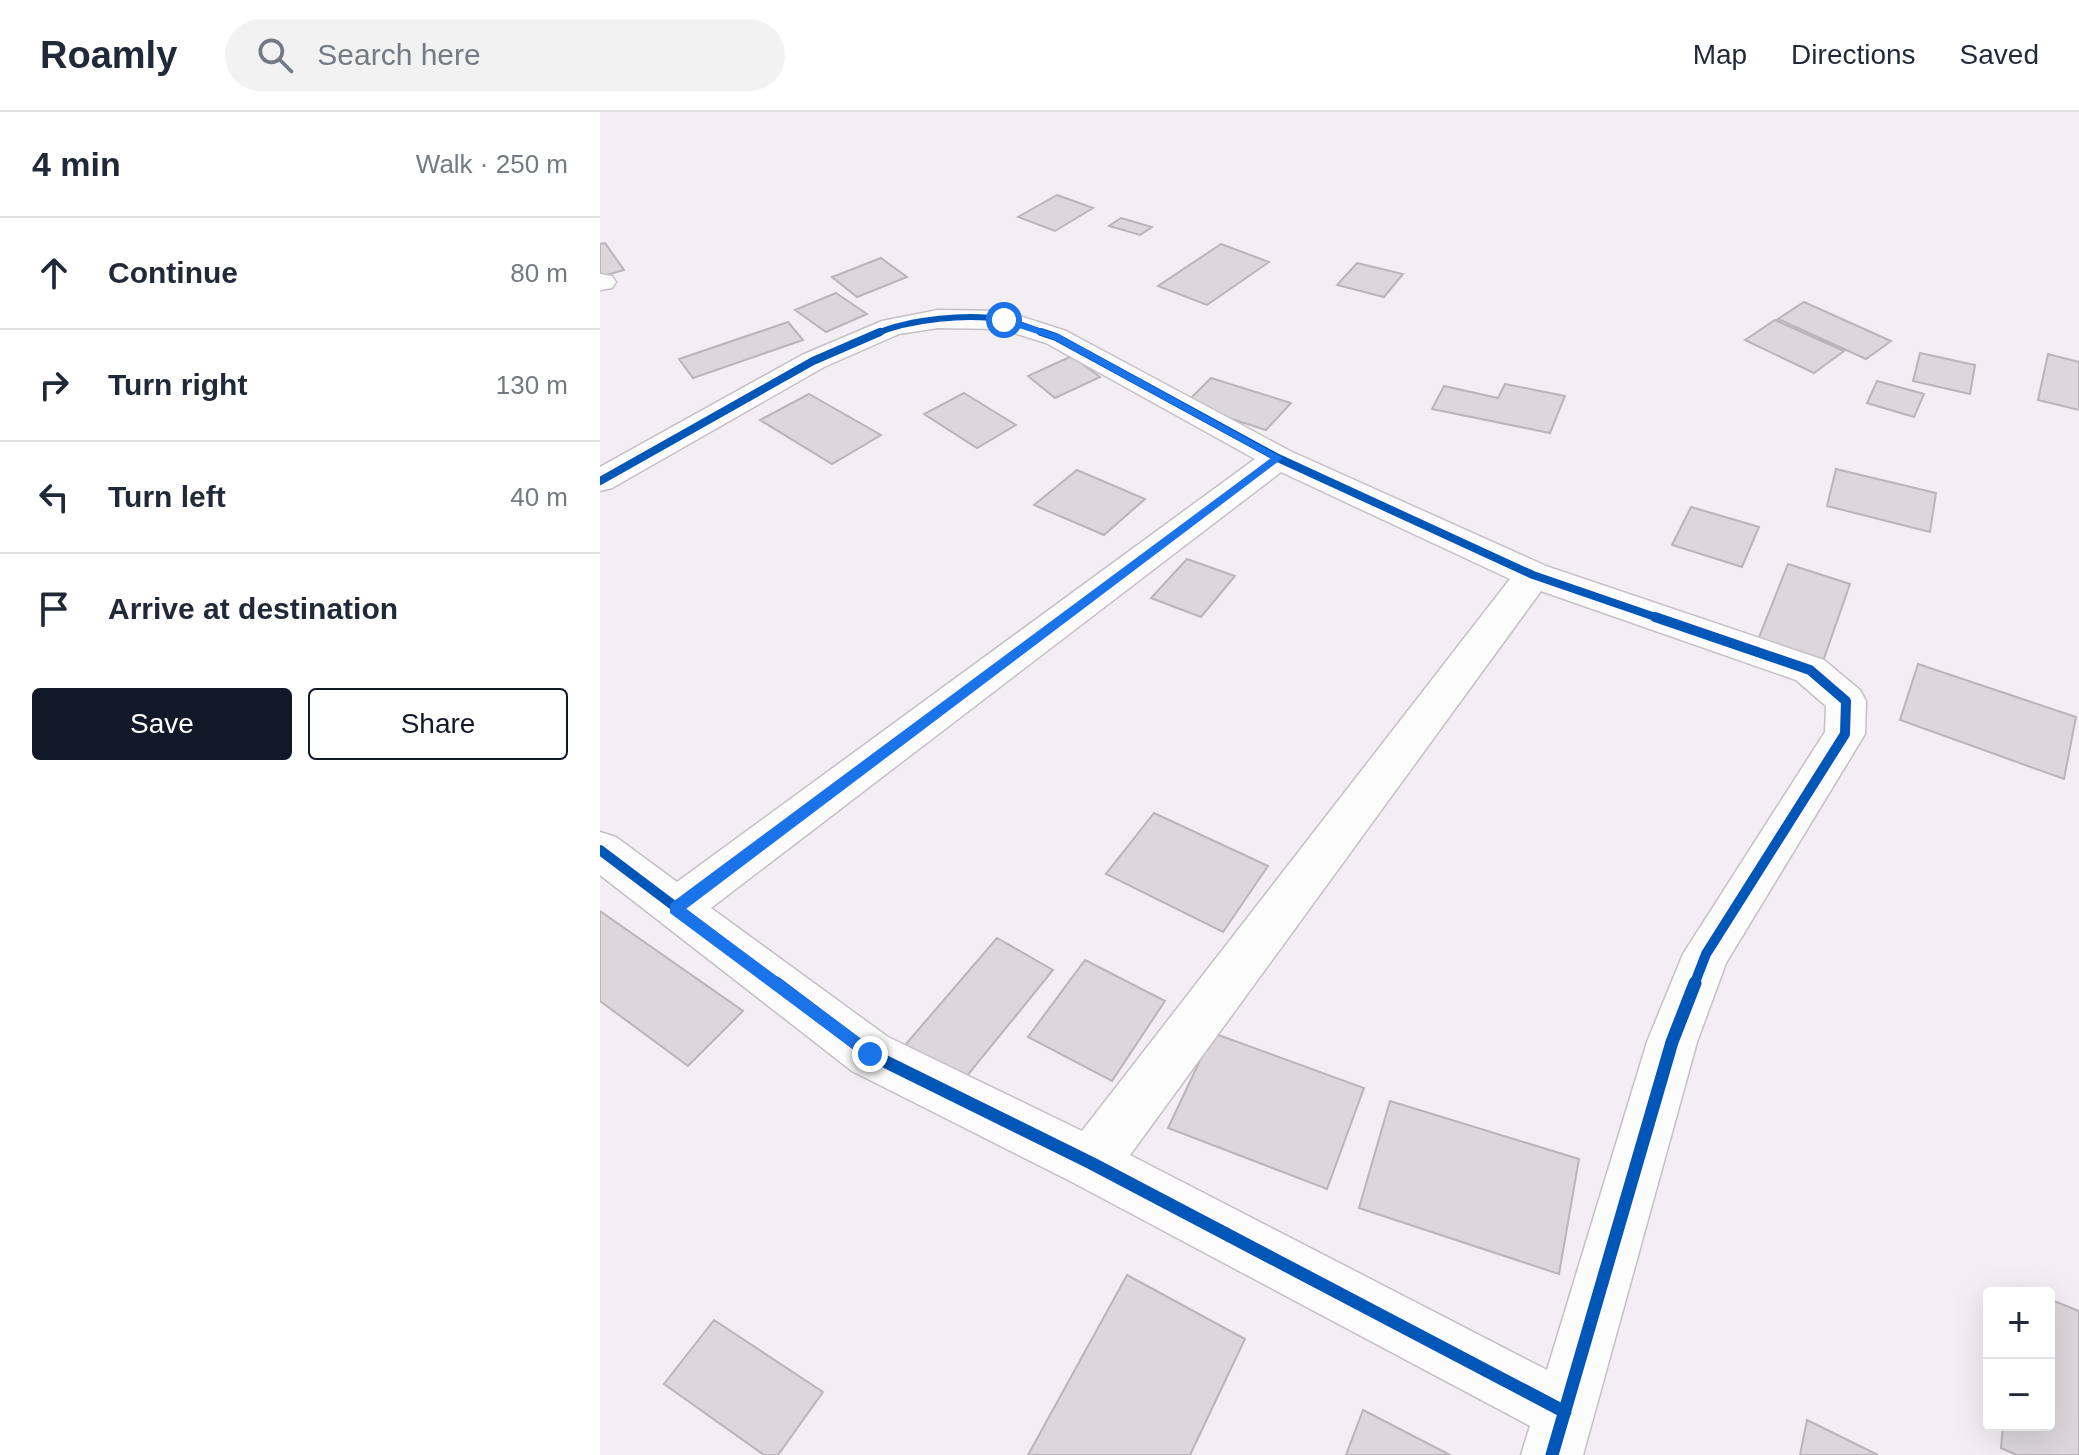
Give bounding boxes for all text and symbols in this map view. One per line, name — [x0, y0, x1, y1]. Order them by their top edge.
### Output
search box — [225, 19, 785, 91]
icon: search — [253, 33, 297, 77]
text: Roamly — [40, 34, 177, 76]
text: Search here — [317, 38, 481, 71]
text: Map — [1693, 39, 1747, 70]
text: Directions — [1791, 39, 1916, 70]
text: Saved — [1960, 39, 2039, 70]
text: 4 min — [32, 145, 121, 183]
text: Walk · 250 m — [416, 149, 568, 179]
icon: ahead — [32, 251, 76, 295]
text: Continue — [108, 256, 238, 289]
text: 80 m — [510, 258, 568, 288]
route start — [986, 302, 1022, 338]
icon: right — [32, 363, 76, 407]
text: Turn right — [108, 368, 247, 401]
text: 130 m — [496, 370, 568, 400]
icon: left — [32, 475, 76, 519]
text: Turn left — [108, 480, 226, 513]
text: 40 m — [510, 482, 568, 512]
icon: arrive — [32, 587, 76, 631]
text: Arrive at destination — [108, 592, 398, 625]
button: Save — [32, 688, 292, 760]
button: Share — [308, 688, 568, 760]
route end — [852, 1036, 888, 1072]
map controls — [1983, 1287, 2055, 1431]
button: + — [1983, 1287, 2055, 1359]
button: − — [1983, 1359, 2055, 1431]

